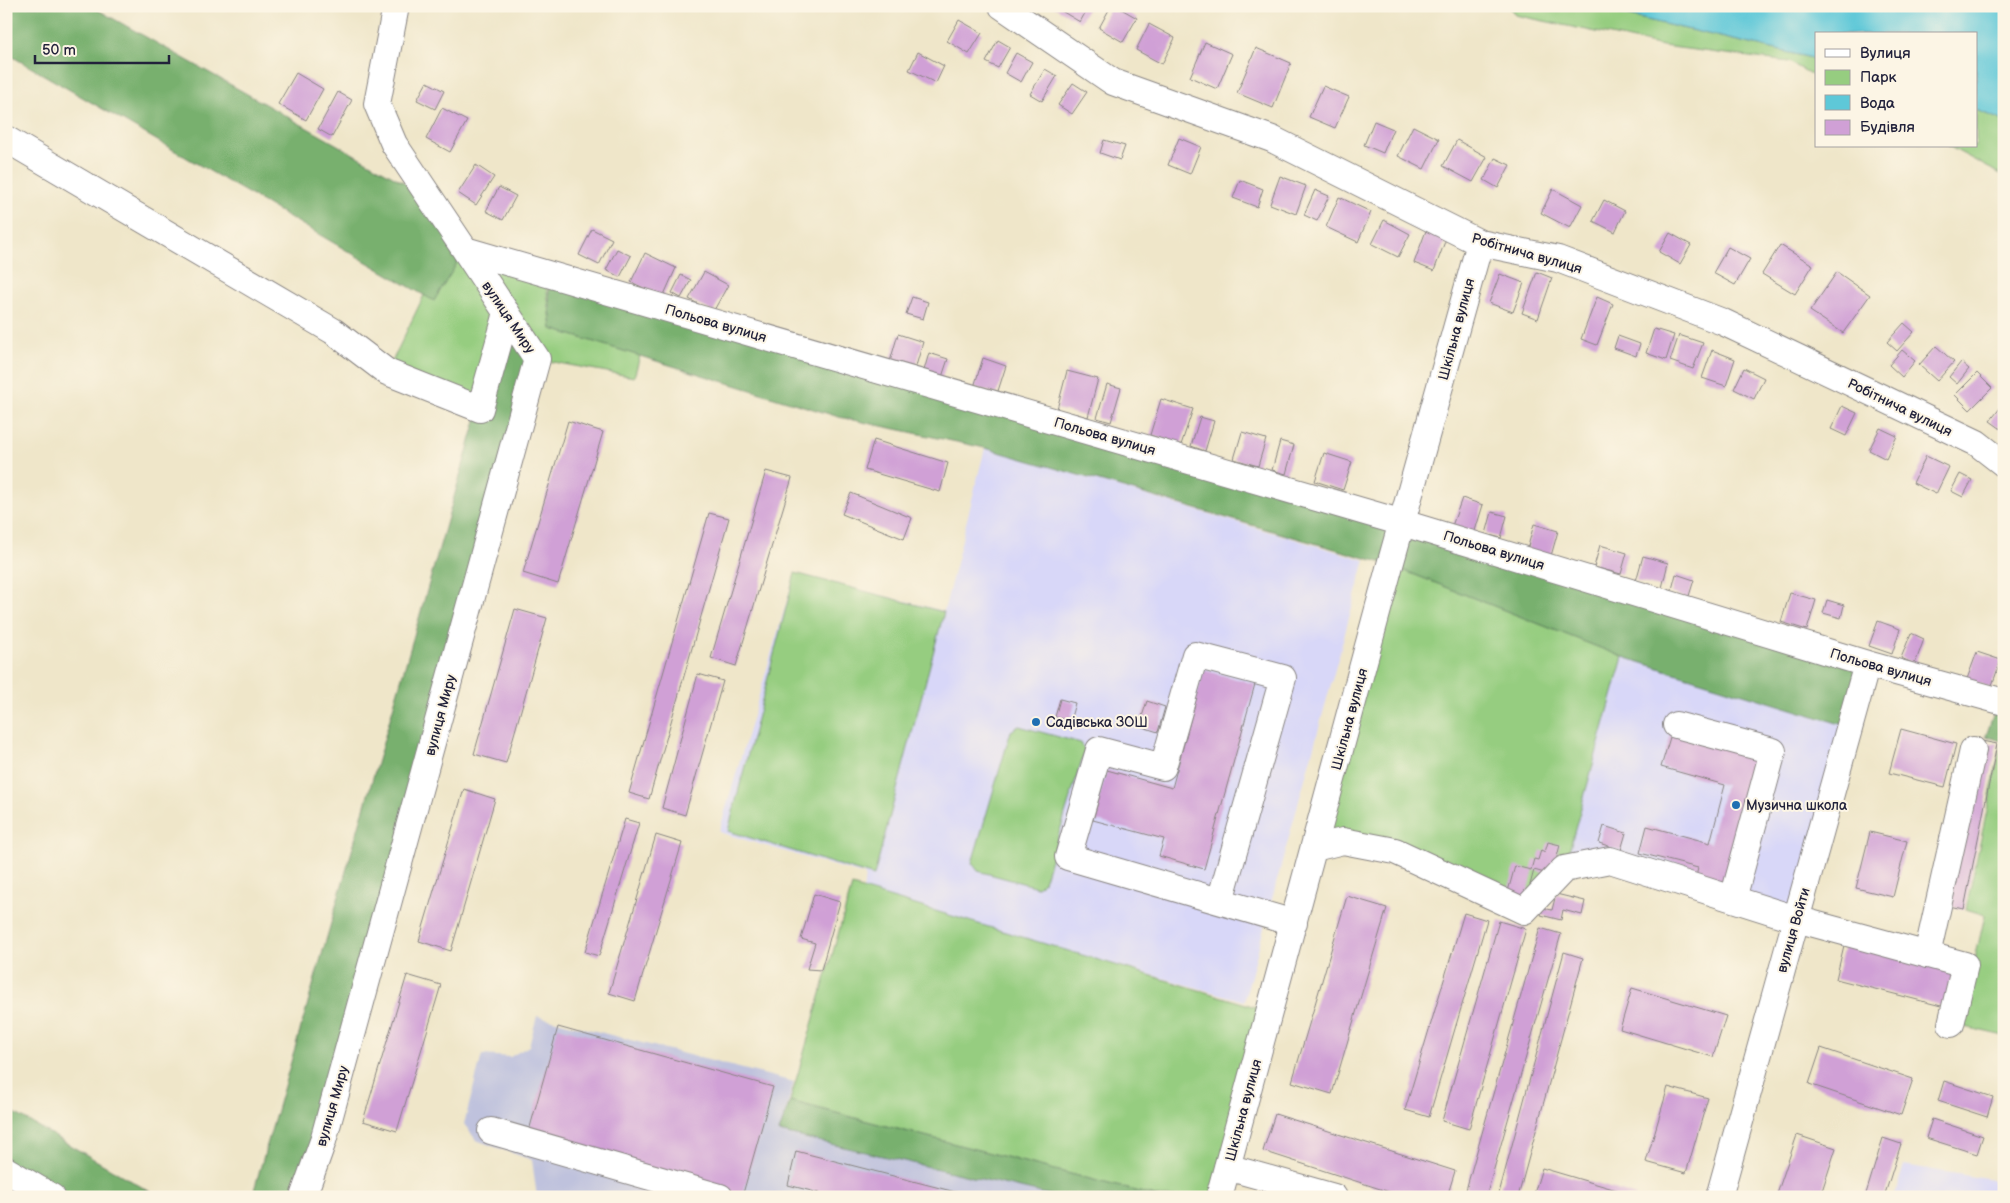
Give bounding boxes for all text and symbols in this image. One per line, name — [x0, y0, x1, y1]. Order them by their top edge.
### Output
scale bar — [35, 32, 169, 64]
legend — [1815, 32, 1978, 148]
text: 50 m — [42, 41, 76, 60]
text: Вулиця — [1860, 44, 1911, 63]
text: Парк — [1860, 68, 1897, 87]
text: Вода — [1860, 94, 1895, 113]
text: Будівля — [1860, 118, 1915, 137]
street label: Робітнича вулиця — [1470, 230, 1584, 277]
street label: Шкільна вулиця — [1435, 276, 1478, 382]
street label: вулиця Миру — [478, 278, 539, 357]
street label: Польова вулиця — [663, 301, 769, 346]
street label: Робітнича вулиця — [1845, 375, 1955, 440]
street label: Польова вулиця — [1052, 414, 1158, 459]
street label: Польова вулиця — [1441, 527, 1547, 574]
street label: Польова вулиця — [1828, 645, 1934, 690]
street label: Шкільна вулиця — [1328, 666, 1371, 772]
street label: вулиця Миру — [422, 672, 460, 758]
place label: Садівська ЗОШ — [1046, 714, 1148, 731]
marker: Садівська ЗОШ — [1030, 716, 1042, 728]
place label: Музична школа — [1746, 797, 1848, 814]
marker: Музична школа — [1730, 799, 1742, 811]
street label: вулиця Войти — [1773, 886, 1814, 975]
street label: Шкільна вулиця — [1222, 1057, 1265, 1163]
street label: вулиця Миру — [313, 1063, 352, 1148]

